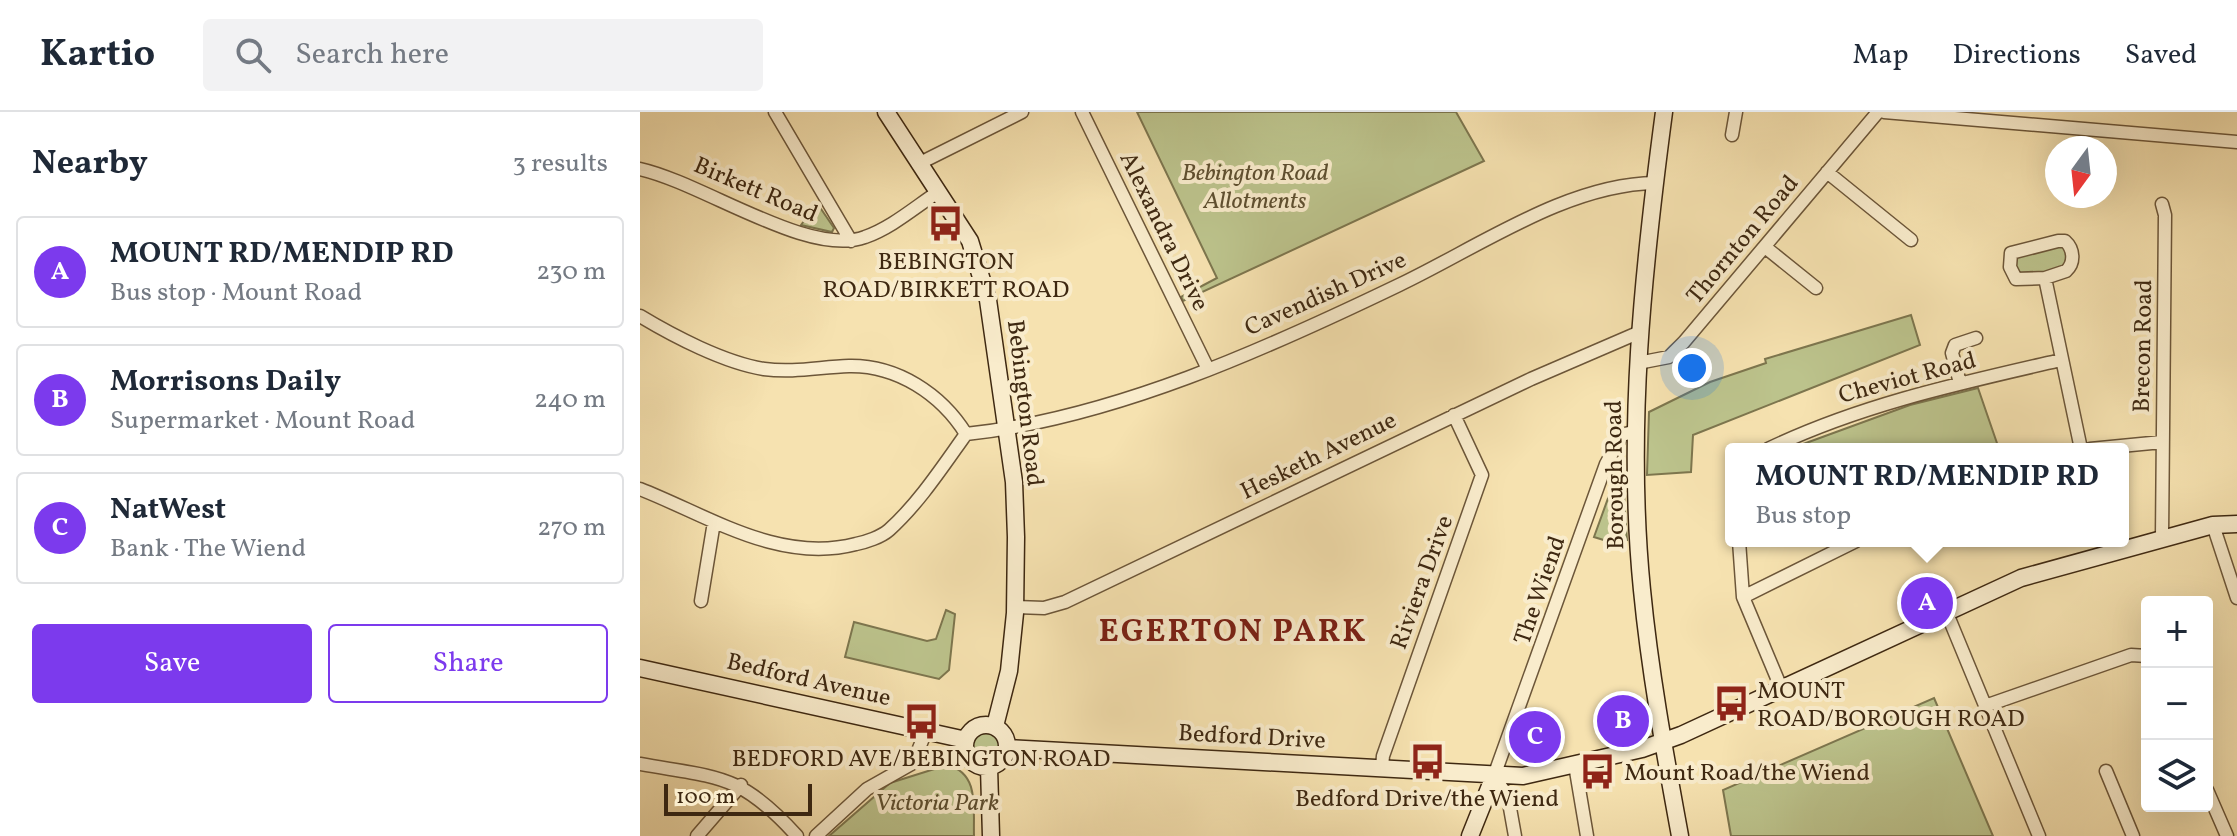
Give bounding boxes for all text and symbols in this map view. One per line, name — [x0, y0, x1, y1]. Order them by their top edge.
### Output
search box — [203, 19, 763, 91]
text: Kartio — [40, 29, 155, 82]
icon: search — [231, 33, 275, 77]
text: Search here — [295, 34, 449, 76]
text: Map — [1853, 36, 1909, 75]
text: Directions — [1953, 36, 2081, 75]
text: Saved — [2125, 36, 2197, 75]
north arrow — [2045, 136, 2117, 208]
text: Nearby — [32, 141, 148, 188]
text: 3 results — [512, 146, 608, 182]
street label: Alexandra Drive — [1110, 147, 1216, 317]
street label: Birkett Road — [688, 149, 823, 232]
park label: Bebington Road Allotments — [1182, 157, 1329, 219]
street label: Thornton Road — [1679, 168, 1808, 312]
bus stop icon: BEBINGTON ROAD/BIRKETT ROAD — [927, 205, 965, 243]
text: MOUNT RD/MENDIP RD — [110, 233, 454, 275]
street label: Cavendish Drive — [1240, 244, 1412, 346]
place label: BEBINGTON ROAD/BIRKETT ROAD — [823, 246, 1069, 308]
text: A — [51, 254, 69, 290]
text: 230 m — [536, 254, 606, 290]
text: Bus stop · Mount Road — [110, 275, 362, 311]
street label: Brecon Road — [2126, 279, 2162, 413]
street label: Bebington Road — [997, 318, 1051, 488]
street label: Cheviot Road — [1835, 344, 1980, 414]
your location — [1672, 348, 1712, 388]
text: Morrisons Daily — [110, 361, 341, 403]
text: B — [51, 382, 69, 418]
text: 240 m — [534, 382, 606, 418]
street label: Borough Road — [1598, 400, 1634, 550]
text: Supermarket · Mount Road — [110, 403, 415, 439]
street label: Hesketh Avenue — [1235, 404, 1403, 509]
popup — [1725, 443, 2129, 547]
text: MOUNT RD/MENDIP RD — [1755, 456, 2099, 498]
text: NatWest — [110, 489, 226, 531]
text: Bus stop — [1755, 498, 1851, 534]
text: C — [52, 510, 68, 546]
text: 270 m — [537, 510, 606, 546]
street label: Riviera Drive — [1383, 511, 1463, 654]
text: Bank · The Wiend — [110, 531, 306, 567]
street label: The Wiend — [1506, 532, 1575, 650]
pin: A — [1901, 573, 1953, 633]
map controls — [2141, 596, 2213, 812]
button: + — [2141, 596, 2213, 668]
district label: EGERTON PARK — [1099, 611, 1367, 655]
button: Save — [32, 624, 312, 703]
button: Share — [328, 624, 608, 703]
street label: Bedford Avenue — [723, 646, 894, 716]
button: − — [2141, 668, 2213, 740]
place label: MOUNT ROAD/BOROUGH ROAD — [1757, 675, 2025, 737]
bus stop icon: MOUNT ROAD/BOROUGH ROAD — [1712, 685, 1750, 723]
pin: B — [1597, 691, 1649, 751]
bus stop icon: BEDFORD AVE/BEBINGTON ROAD — [902, 702, 940, 740]
pin: C — [1509, 707, 1561, 767]
street label: Bedford Drive — [1177, 717, 1327, 759]
button: layers — [2141, 740, 2213, 812]
bus stop icon: Bedford Drive/the Wiend — [1408, 742, 1446, 780]
place label: BEDFORD AVE/BEBINGTON ROAD — [732, 743, 1110, 777]
bus stop icon: Mount Road/the Wiend — [1579, 753, 1617, 791]
place label: Mount Road/the Wiend — [1624, 757, 1870, 791]
scale bar — [664, 780, 812, 816]
text: 100 m — [676, 782, 735, 813]
place label: Bedford Drive/the Wiend — [1295, 783, 1559, 817]
park label: Victoria Park — [875, 787, 999, 821]

